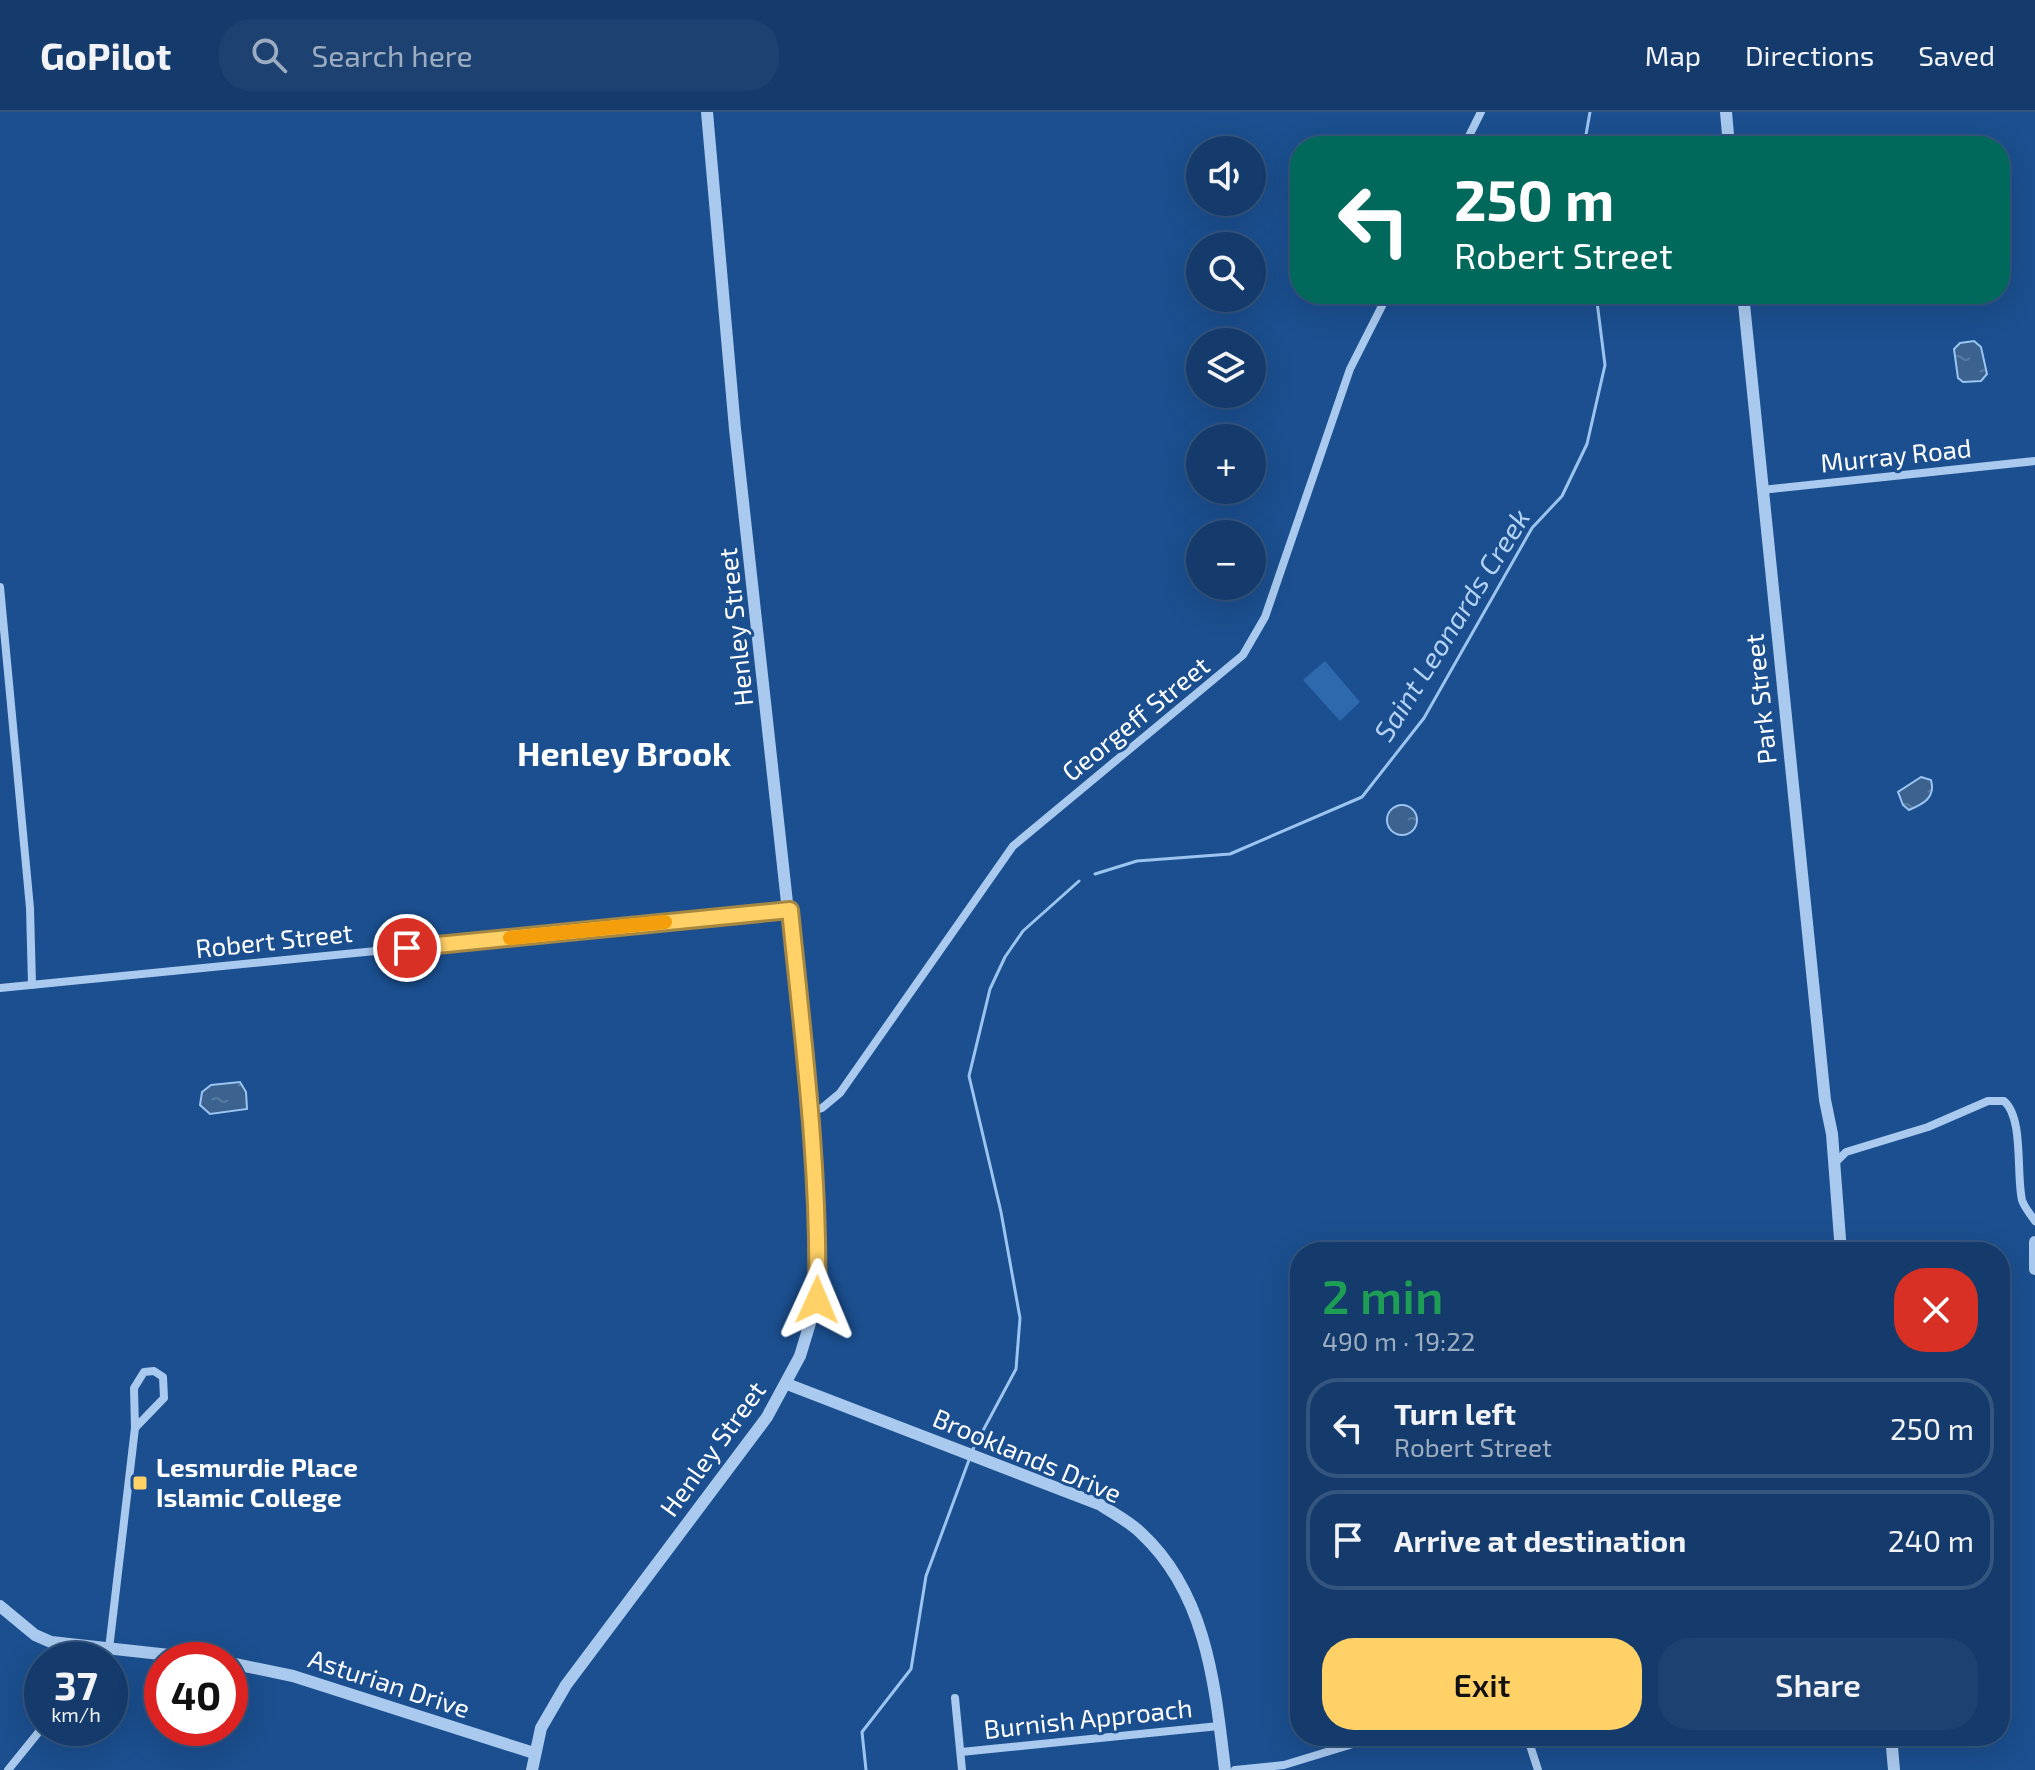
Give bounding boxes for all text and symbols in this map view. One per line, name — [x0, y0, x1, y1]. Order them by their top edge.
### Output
search box — [219, 19, 779, 91]
text: GoPilot — [40, 32, 171, 78]
icon: search — [247, 33, 291, 77]
text: Search here — [311, 37, 473, 73]
text: Map — [1645, 38, 1701, 72]
text: Directions — [1745, 38, 1874, 72]
text: Saved — [1918, 38, 1995, 72]
map controls — [1186, 136, 1266, 600]
button: sound — [1186, 136, 1266, 216]
text: 250 m — [1454, 165, 1614, 232]
icon: left — [1322, 168, 1426, 272]
button: search — [1186, 232, 1266, 312]
text: Robert Street — [1454, 233, 1673, 276]
button: layers — [1186, 328, 1266, 408]
button: + — [1186, 424, 1266, 504]
street label: Murray Road — [1819, 431, 1973, 478]
water label: Saint Leonards Creek — [1366, 502, 1536, 747]
button: − — [1186, 520, 1266, 600]
street label: Henley Street — [711, 546, 758, 708]
street label: Park Street — [1737, 632, 1782, 766]
street label: Georgeff Street — [1055, 649, 1215, 787]
district label: Henley Brook — [517, 732, 731, 774]
pin — [373, 914, 441, 982]
street label: Robert Street — [194, 916, 354, 963]
icon: arrive — [385, 926, 429, 970]
position arrow — [775, 1258, 859, 1342]
text: 2 min — [1322, 1266, 1443, 1324]
button: close — [1894, 1268, 1978, 1352]
text: 490 m · 19:22 — [1322, 1325, 1475, 1356]
street label: Henley Street — [652, 1375, 771, 1522]
text: Turn left — [1394, 1395, 1516, 1431]
street label: Brooklands Drive — [929, 1401, 1126, 1508]
icon: left — [1326, 1406, 1370, 1450]
text: 250 m — [1890, 1410, 1974, 1446]
text: Robert Street — [1394, 1431, 1552, 1462]
place label: Lesmurdie Place Islamic College — [156, 1451, 358, 1512]
marker: Lesmurdie Place Islamic College — [131, 1474, 149, 1492]
icon: arrive — [1326, 1518, 1370, 1562]
text: Arrive at destination — [1394, 1522, 1686, 1558]
text: 240 m — [1888, 1522, 1974, 1558]
button: Exit — [1322, 1638, 1642, 1730]
button: Share — [1658, 1638, 1978, 1730]
speed limit sign: 40 — [144, 1642, 248, 1746]
street label: Asturian Drive — [305, 1642, 474, 1723]
text: 37 — [54, 1660, 98, 1708]
street label: Burnish Approach — [982, 1691, 1194, 1744]
text: km/h — [51, 1702, 101, 1726]

